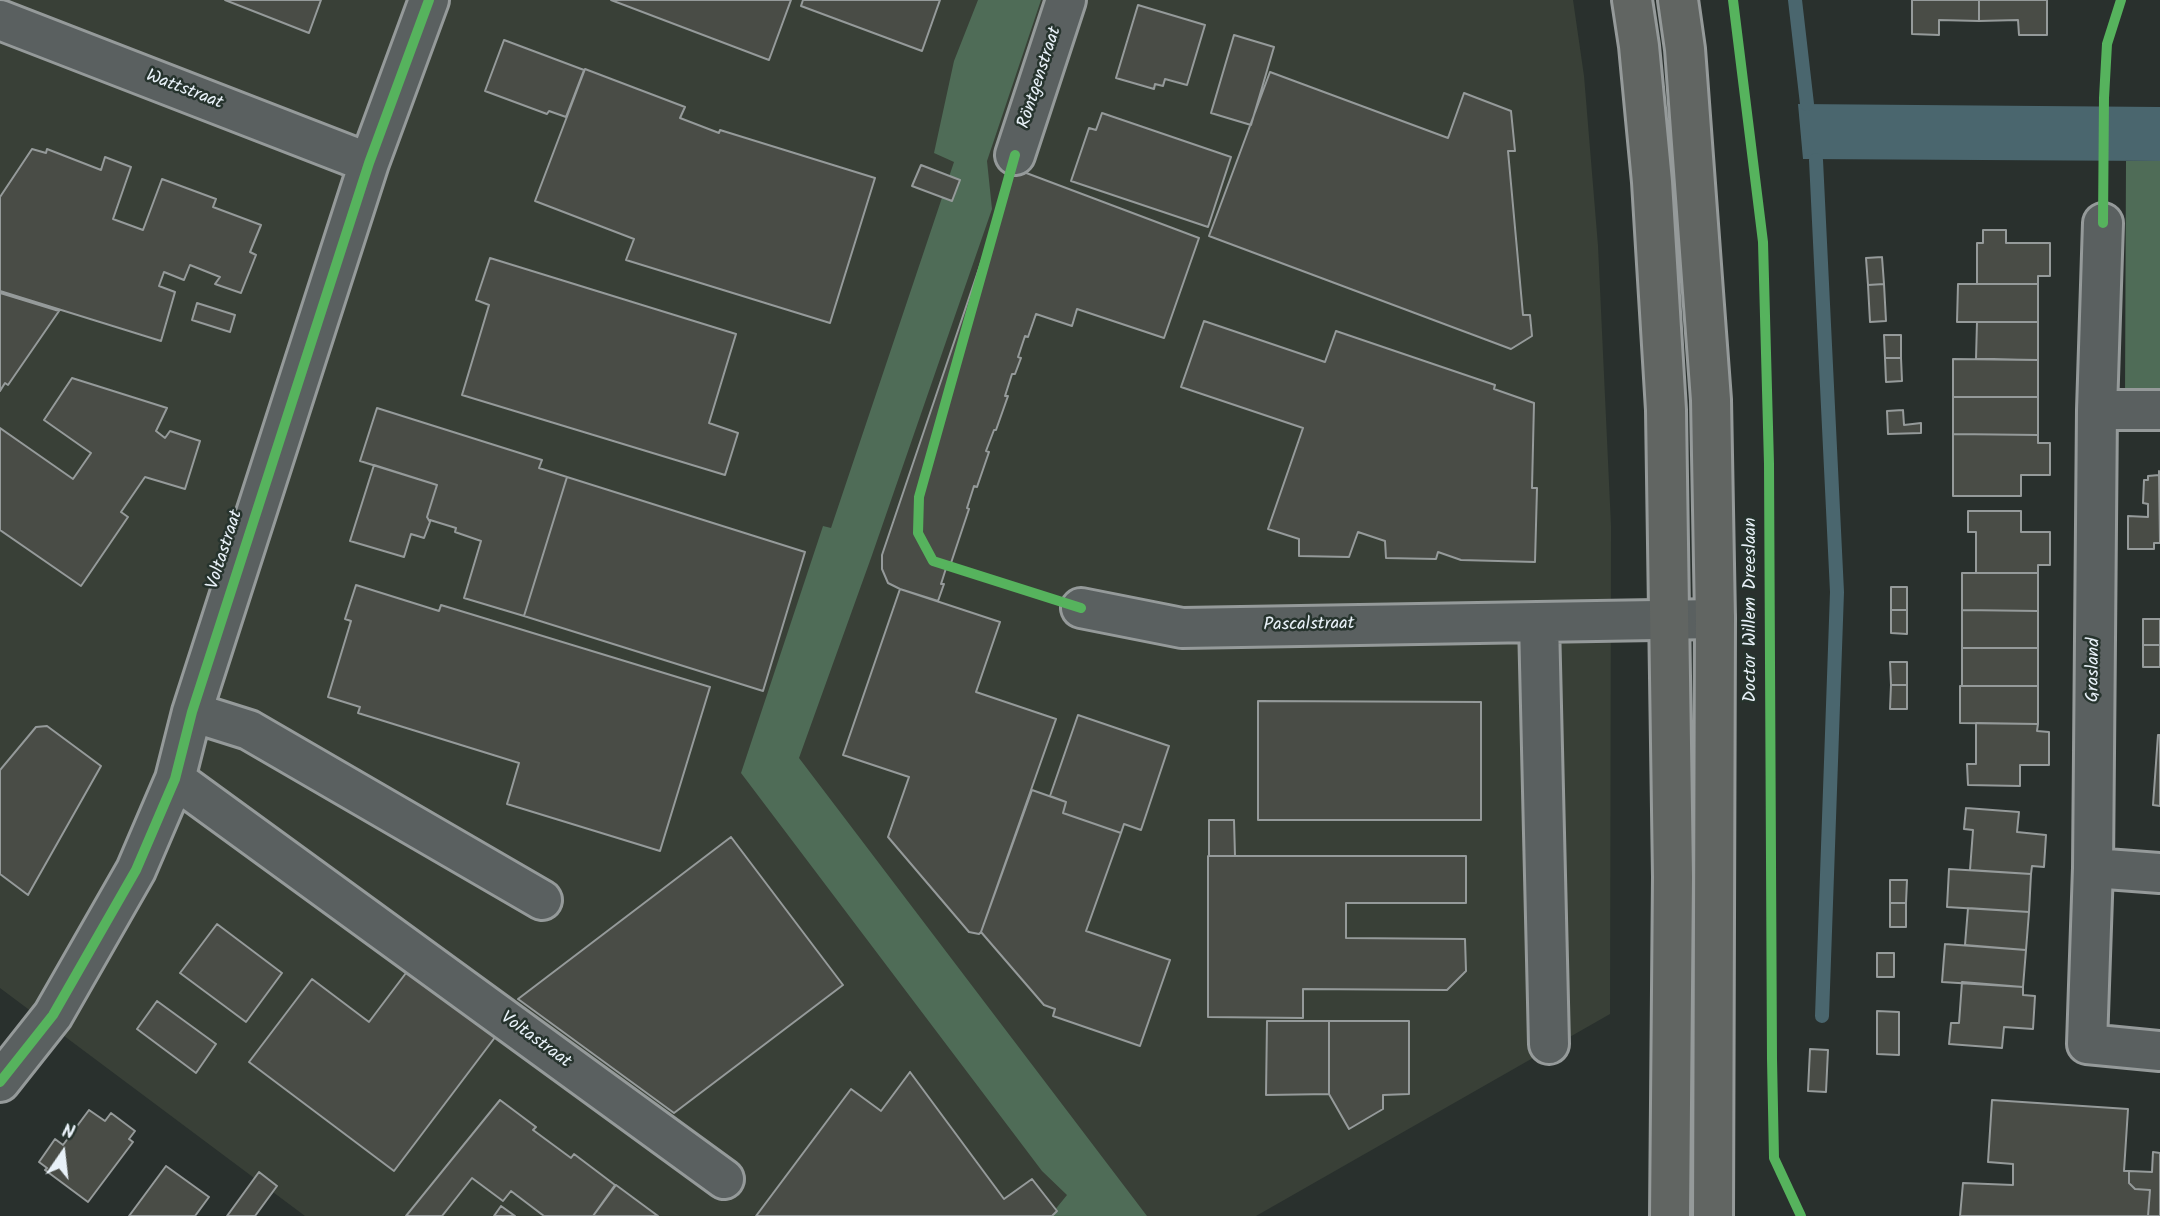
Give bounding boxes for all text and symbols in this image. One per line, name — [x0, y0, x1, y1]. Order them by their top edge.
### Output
street label: Röntgenstraat — [1014, 24, 1068, 132]
street label: Wattstraat — [142, 66, 226, 116]
street label: Voltastraat — [203, 508, 249, 592]
street label: Doctor Willem Dreeslaan — [1741, 517, 1763, 703]
street label: Pascalstraat — [1263, 614, 1355, 638]
street label: Grasland — [2084, 638, 2106, 702]
street label: Voltastraat — [495, 1008, 575, 1074]
text: N — [59, 1117, 78, 1149]
north arrow — [28, 1118, 98, 1188]

